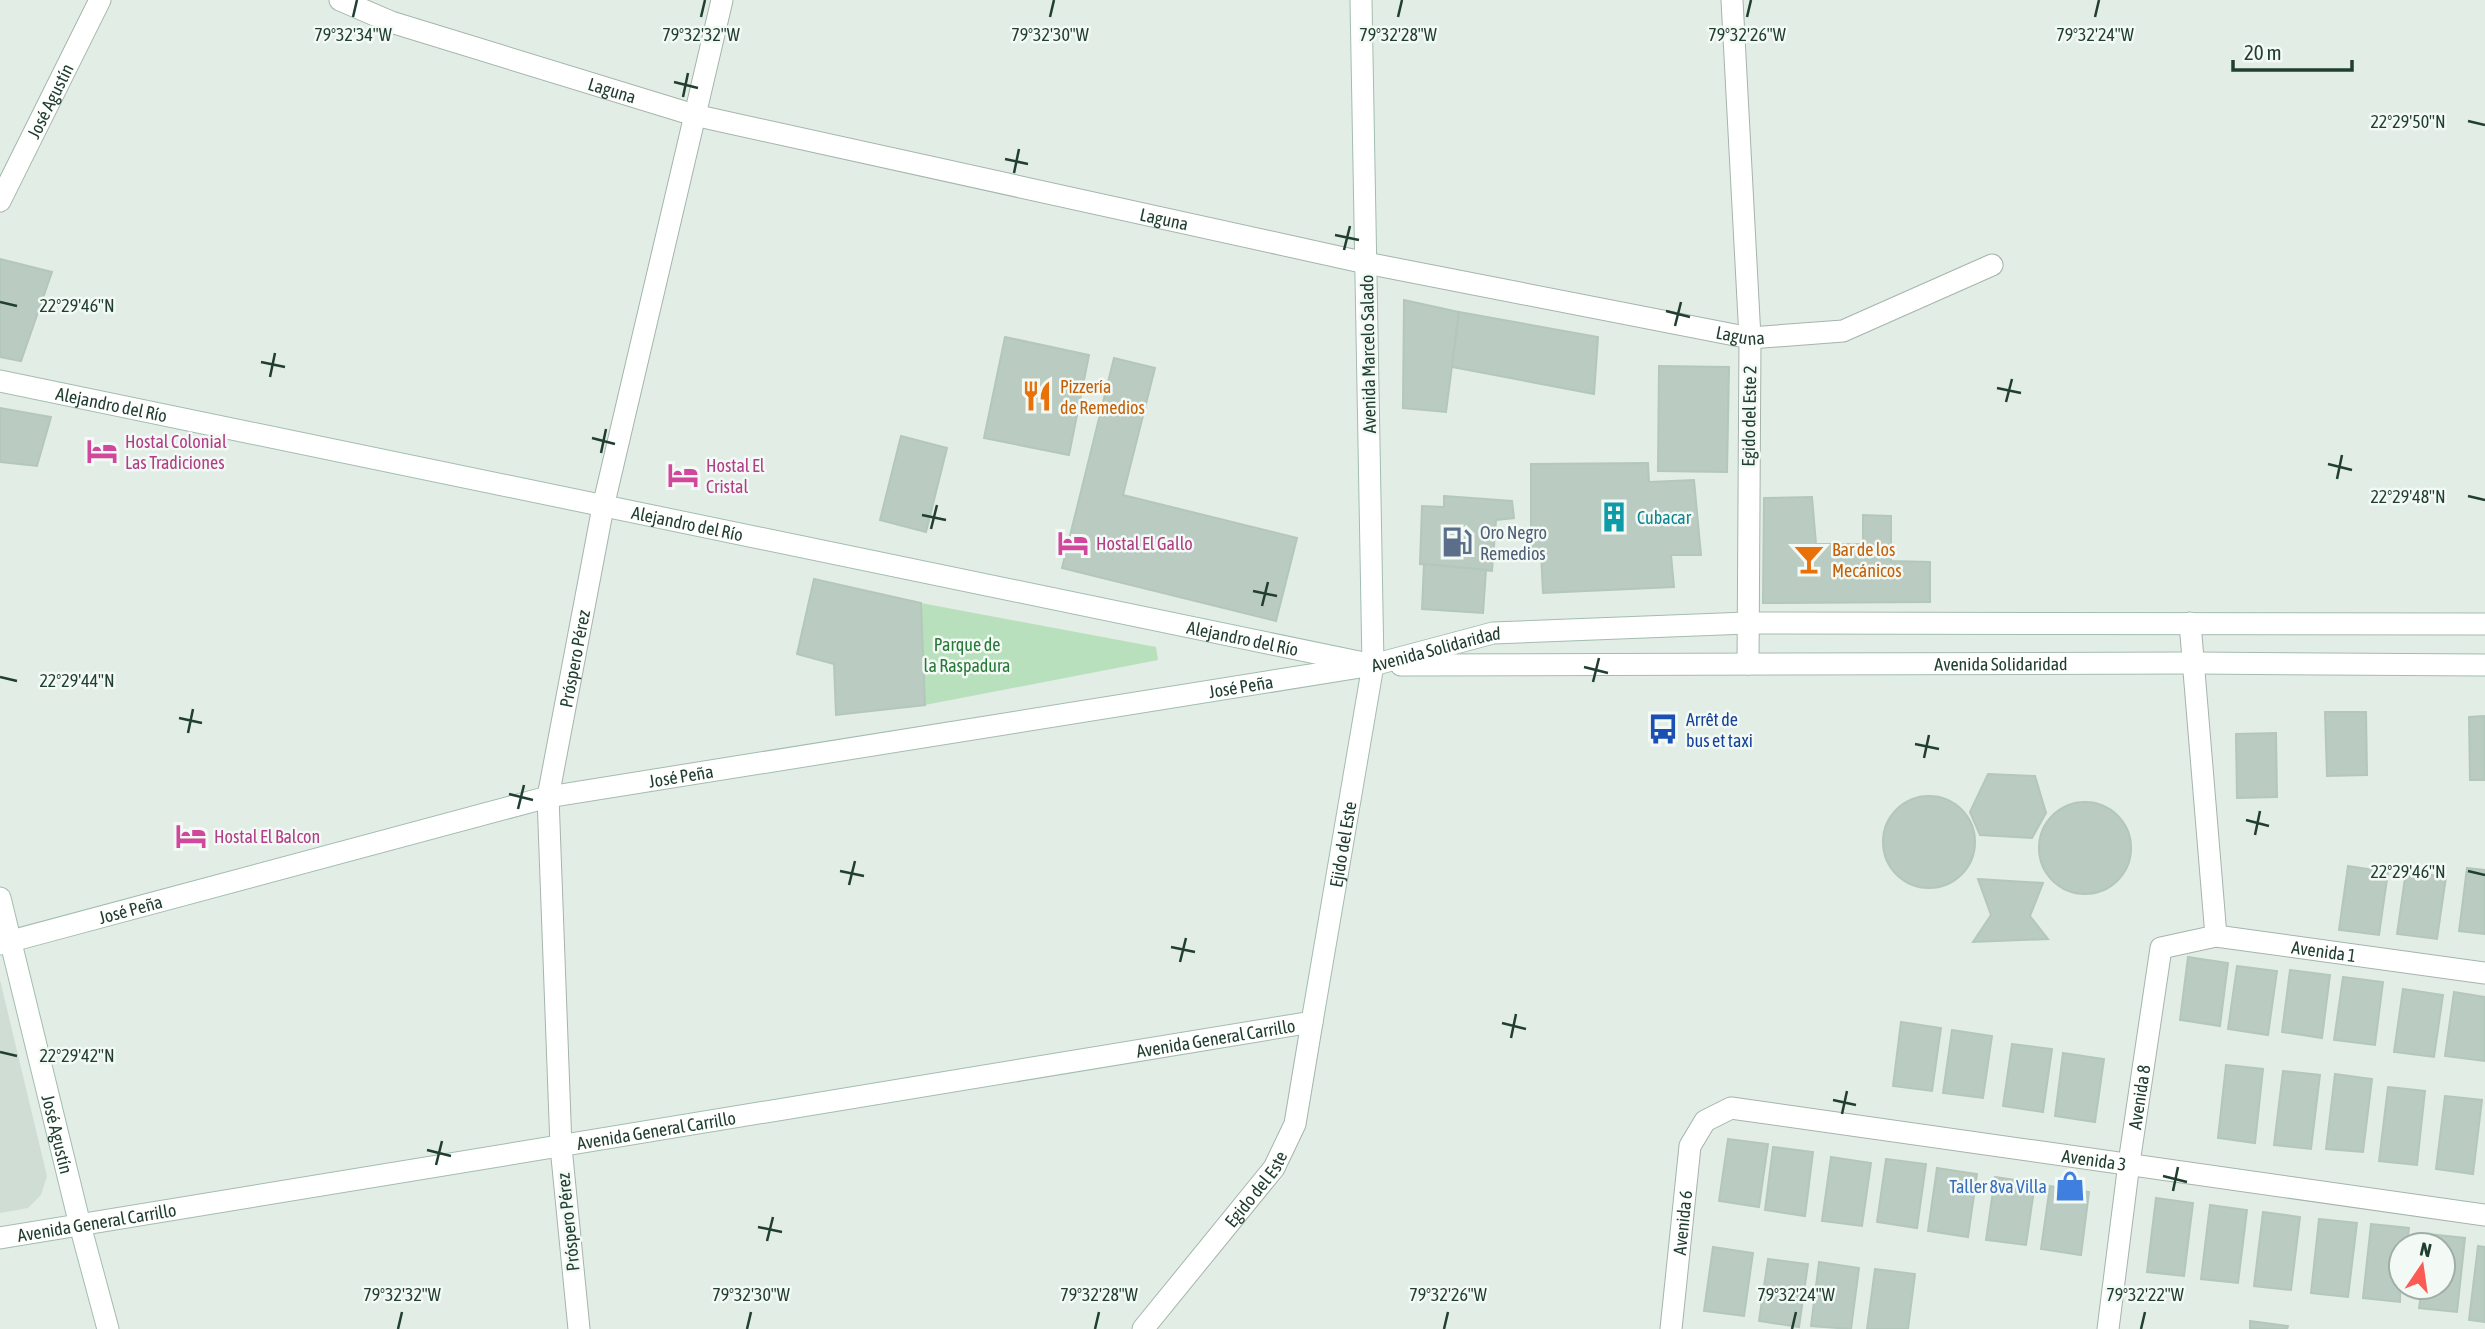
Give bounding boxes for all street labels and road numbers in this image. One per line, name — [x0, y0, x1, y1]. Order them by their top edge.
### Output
street label: José Agustín — [22, 60, 77, 142]
street label: Laguna — [586, 73, 639, 107]
street label: Laguna — [1138, 203, 1190, 234]
street label: Avenida Marcelo Salado — [1356, 275, 1380, 433]
street label: Laguna — [1714, 321, 1765, 349]
street label: Egido del Este 2 — [1738, 365, 1760, 467]
street label: Alejandro del Río — [54, 382, 169, 426]
street label: Alejandro del Río — [630, 501, 745, 545]
street label: Próspero Pérez — [555, 608, 594, 709]
street label: Alejandro del Río — [1185, 616, 1300, 660]
street label: Avenida Solidaridad — [1369, 622, 1501, 676]
street label: Avenida Solidaridad — [1934, 653, 2068, 674]
street label: José Peña — [1207, 671, 1275, 702]
street label: José Peña — [647, 760, 715, 791]
street label: Ejido del Este — [1325, 800, 1360, 889]
street label: José Peña — [96, 890, 165, 928]
street label: Avenida 1 — [2290, 936, 2358, 966]
street label: Avenida General Carrillo — [1135, 1014, 1297, 1061]
street label: Avenida 8 — [2124, 1063, 2154, 1131]
street label: José Agustín — [38, 1092, 78, 1176]
street label: Avenida General Carrillo — [575, 1107, 737, 1153]
street label: Avenida 3 — [2061, 1145, 2128, 1174]
street label: Egido del Este — [1220, 1148, 1291, 1231]
street label: Próspero Pérez — [552, 1171, 584, 1272]
street label: Avenida 6 — [1668, 1189, 1696, 1256]
street label: Avenida General Carrillo — [16, 1199, 178, 1246]

